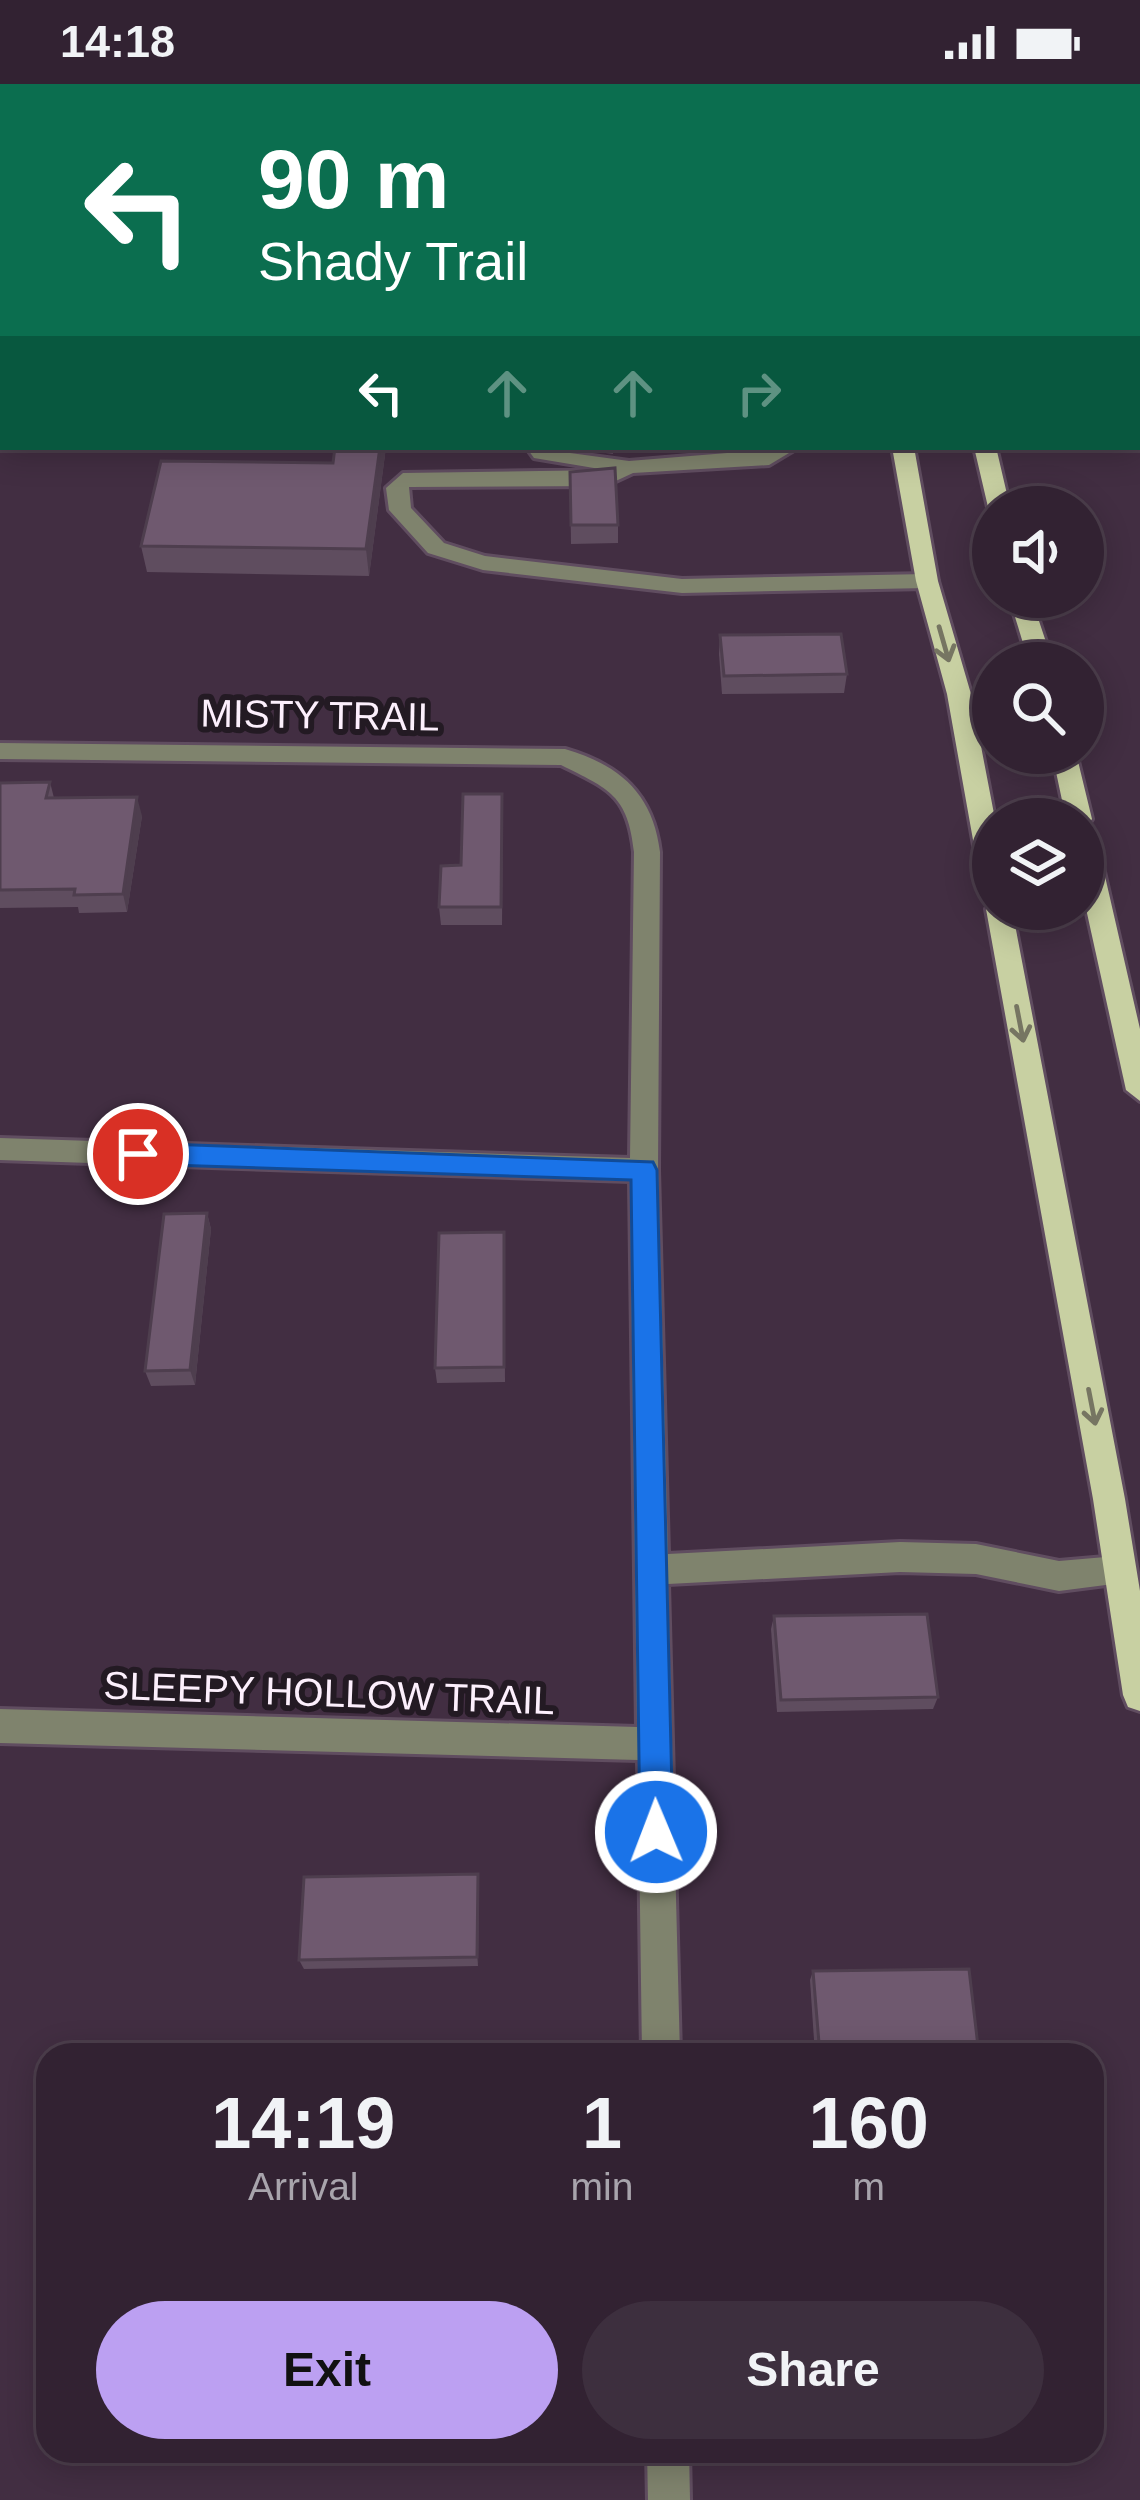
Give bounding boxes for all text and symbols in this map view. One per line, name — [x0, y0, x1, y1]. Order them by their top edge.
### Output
text: 14:18 — [60, 16, 175, 67]
icon: left — [60, 132, 216, 288]
text: 90 m — [258, 132, 449, 226]
text: Shady Trail — [258, 231, 528, 291]
icon: left — [348, 360, 414, 426]
icon: ahead — [474, 360, 540, 426]
icon: ahead — [600, 360, 666, 426]
icon: right — [726, 360, 792, 426]
map controls — [972, 486, 1104, 930]
button: sound — [972, 486, 1104, 618]
one-way arrow — [935, 624, 957, 662]
button: search — [972, 642, 1104, 774]
street label: MISTY TRAIL — [200, 691, 440, 739]
button: layers — [972, 798, 1104, 930]
one-way arrow — [1010, 1004, 1032, 1043]
pin — [87, 1103, 189, 1205]
icon: arrive — [105, 1121, 171, 1187]
one-way arrow — [1082, 1387, 1104, 1426]
street label: SLEEPY HOLLOW TRAIL — [103, 1664, 555, 1722]
position arrow — [593, 1769, 719, 1895]
text: 14:19 — [211, 2083, 395, 2163]
text: 1 — [582, 2083, 622, 2163]
text: 160 — [809, 2083, 929, 2163]
text: Arrival — [248, 2165, 359, 2208]
text: min — [571, 2165, 633, 2208]
text: m — [852, 2165, 885, 2208]
button: Exit — [96, 2301, 558, 2439]
button: Share — [582, 2301, 1044, 2439]

